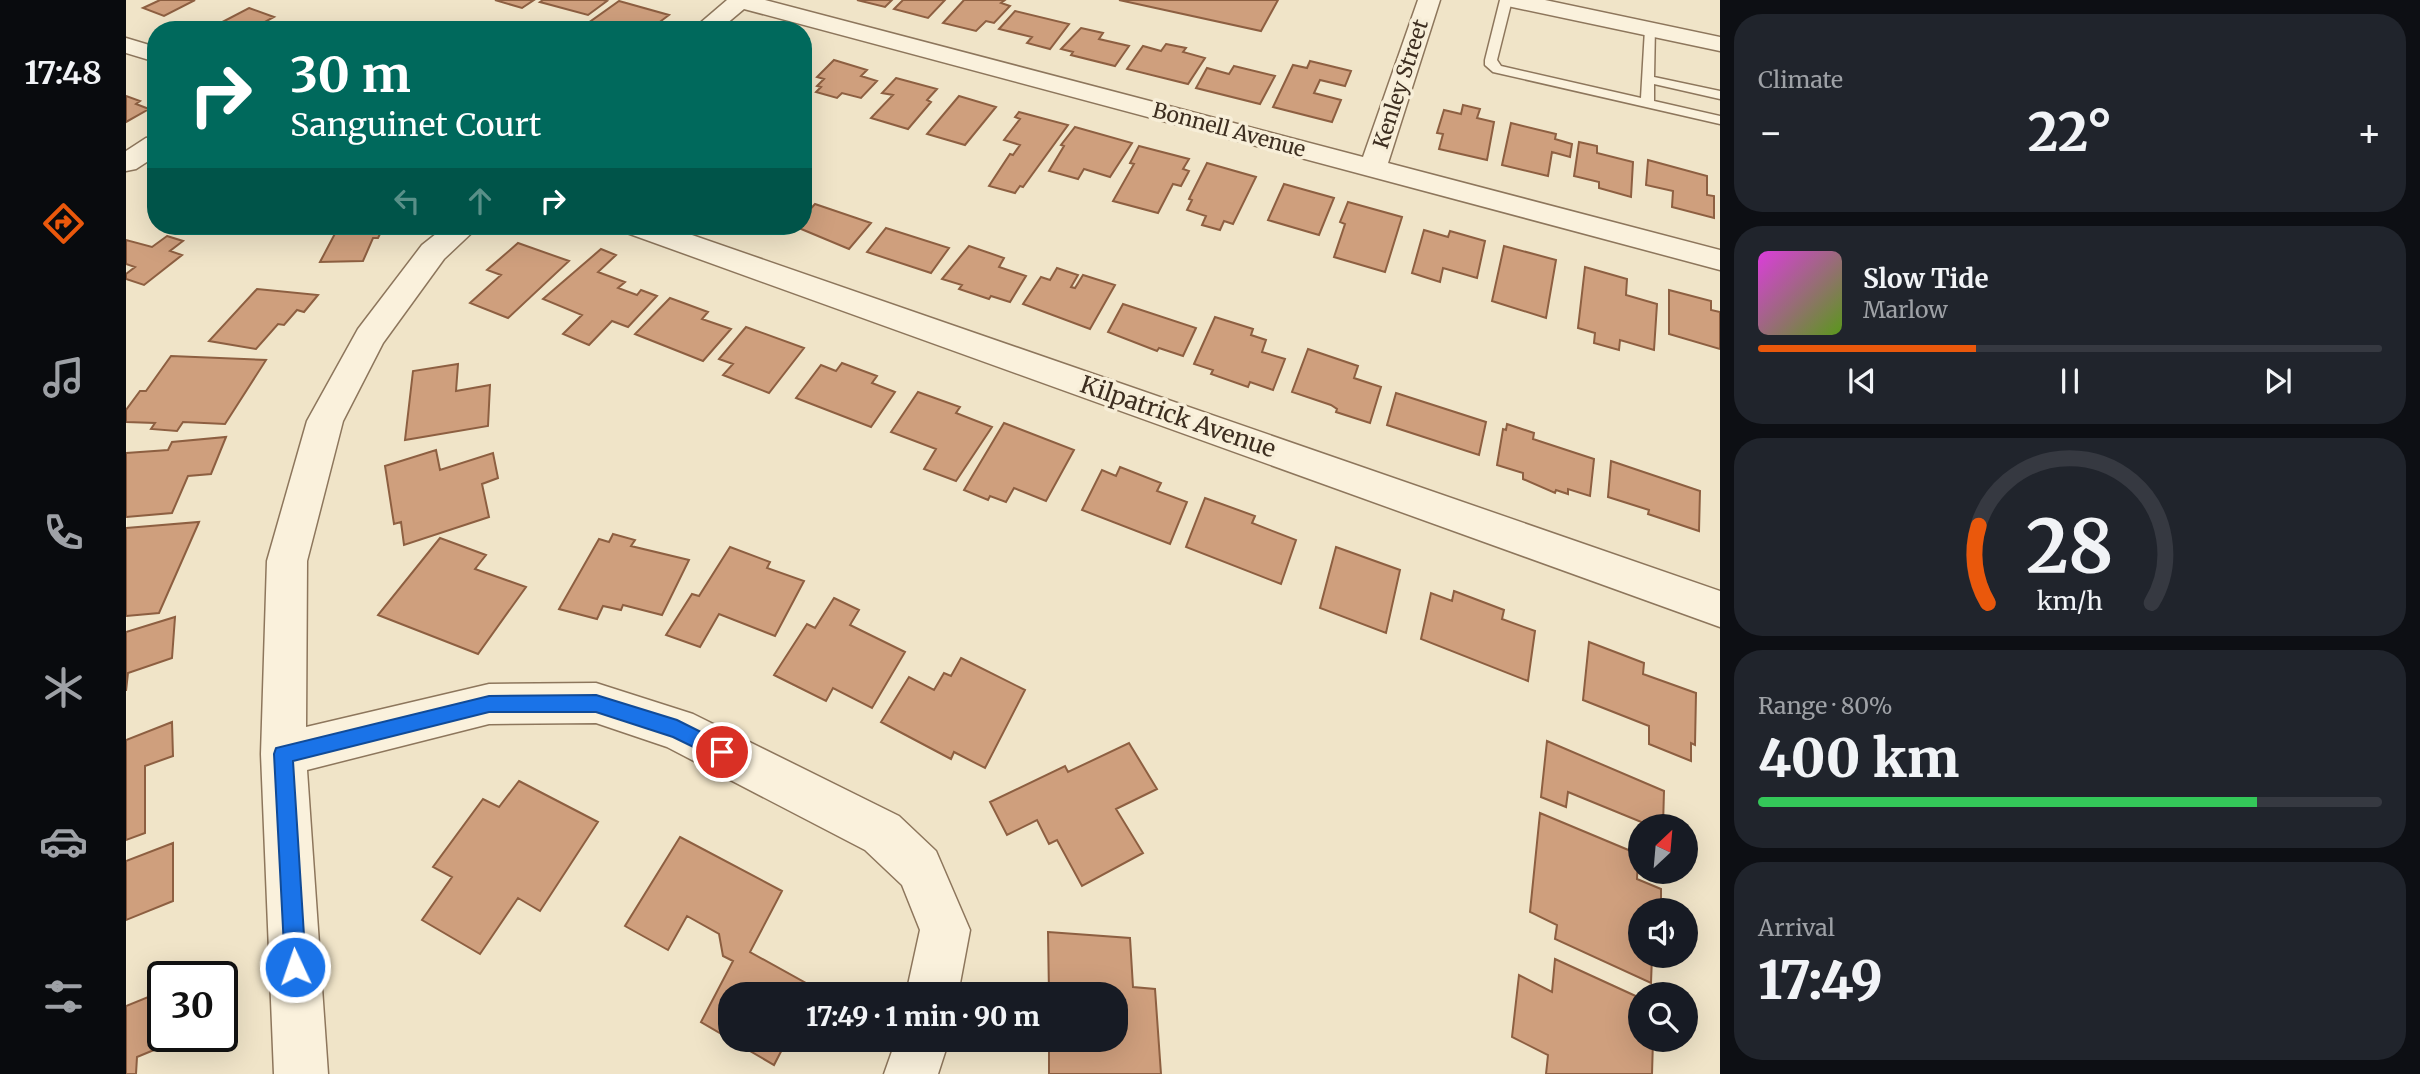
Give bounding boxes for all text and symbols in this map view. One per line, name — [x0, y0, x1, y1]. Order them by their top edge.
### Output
street label: Kenley Street — [1367, 16, 1434, 152]
text: 30 m — [290, 44, 411, 105]
icon: right — [175, 49, 266, 140]
text: 17:48 — [24, 53, 102, 93]
text: Climate — [1758, 65, 1843, 94]
street label: Bonnell Avenue — [1150, 96, 1309, 163]
text: 22° — [2028, 100, 2112, 165]
text: Sanguinet Court — [290, 105, 541, 145]
text: − — [1758, 109, 1783, 156]
text: + — [2357, 109, 2382, 156]
icon: left — [388, 182, 426, 220]
icon: ahead — [461, 182, 499, 220]
icon: right — [534, 182, 572, 220]
icon: directions — [39, 199, 88, 248]
text: Slow Tide — [1863, 262, 1989, 295]
text: Marlow — [1863, 295, 1948, 324]
icon: music — [39, 353, 88, 402]
icon: previous — [1843, 362, 1881, 400]
icon: pause — [2051, 362, 2089, 400]
icon: next — [2259, 362, 2297, 400]
street label: Kilpatrick Avenue — [1076, 369, 1280, 465]
text: 28 — [2026, 501, 2114, 593]
icon: phone — [39, 508, 88, 557]
text: km/h — [2037, 585, 2103, 617]
icon: climate — [39, 663, 88, 712]
text: Range · 80% — [1758, 691, 1893, 720]
pin — [692, 722, 752, 782]
text: 400 km — [1758, 726, 1959, 791]
icon: arrive — [703, 733, 741, 771]
north arrow — [1628, 814, 1698, 884]
map controls — [1628, 814, 1698, 1052]
icon: car — [39, 817, 88, 866]
button: sound — [1628, 898, 1698, 968]
text: Arrival — [1758, 913, 1835, 942]
position arrow — [258, 930, 332, 1004]
text: 17:49 — [1758, 948, 1883, 1013]
speed limit sign: 30 — [147, 961, 238, 1052]
icon: filters — [39, 972, 88, 1021]
button: search — [1628, 982, 1698, 1052]
text: 17:49 · 1 min · 90 m — [806, 1000, 1040, 1033]

